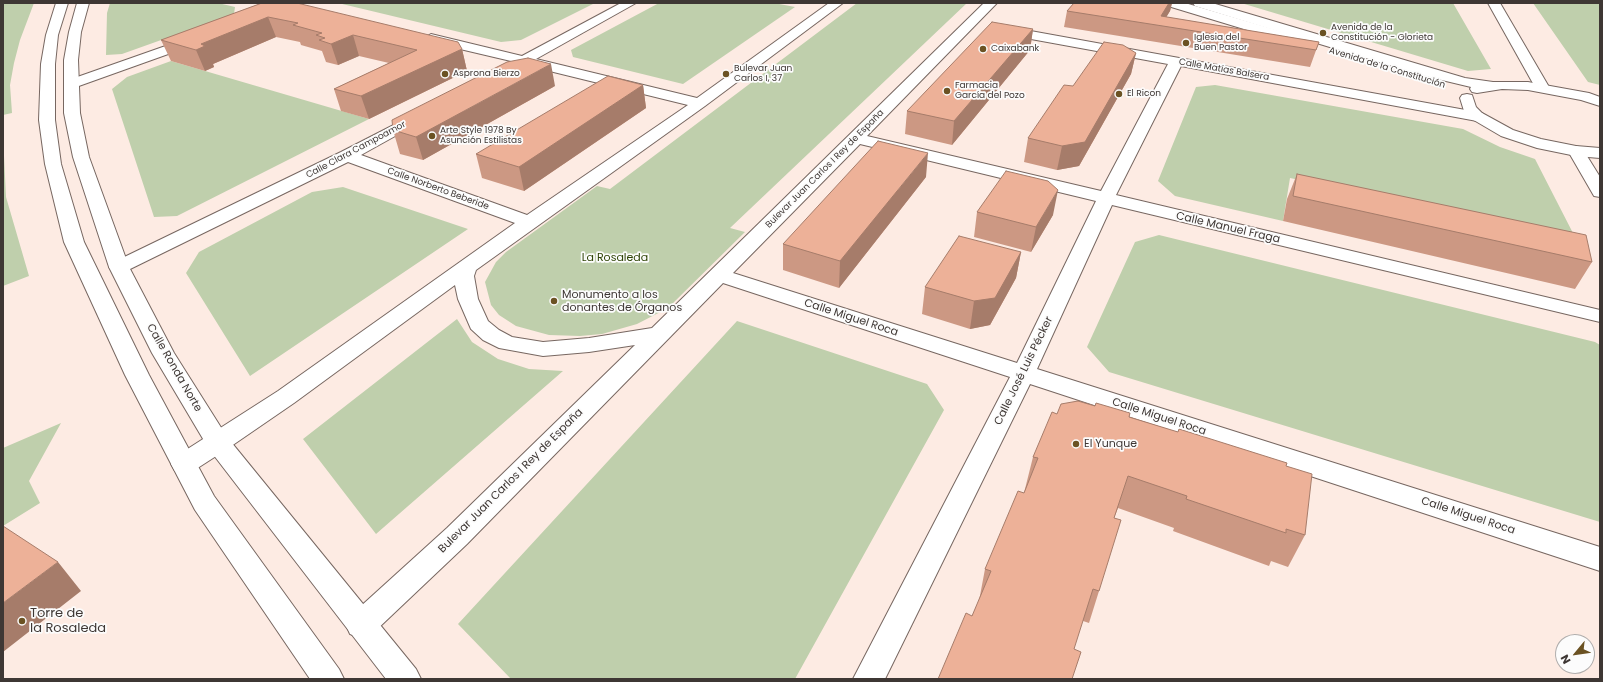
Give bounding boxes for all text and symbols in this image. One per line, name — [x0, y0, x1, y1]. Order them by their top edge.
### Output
place label: Avenida de la Constitución - Glorieta — [1331, 23, 1433, 44]
marker: Avenida de la Constitución - Glorieta — [1318, 28, 1328, 38]
place label: Iglesia del Buen Pastor — [1194, 33, 1247, 54]
marker: Iglesia del Buen Pastor — [1181, 38, 1191, 48]
marker: Caixabank — [978, 44, 988, 54]
place label: Caixabank — [991, 44, 1039, 54]
street label: Avenida de la Constitución — [1328, 45, 1446, 91]
street label: Calle Matías Balsera — [1178, 57, 1270, 83]
place label: Bulevar Juan Carlos I, 37 — [734, 64, 792, 85]
marker: Asprona Bierzo — [440, 69, 450, 79]
place label: Asprona Bierzo — [453, 69, 520, 79]
marker: Bulevar Juan Carlos I, 37 — [721, 69, 731, 79]
place label: Farmacia García del Pozo — [955, 81, 1025, 102]
marker: Farmacia García del Pozo — [942, 86, 952, 96]
marker: El Ricon — [1114, 89, 1124, 99]
place label: El Ricon — [1127, 89, 1161, 99]
street label: Bulevar Juan Carlos I Rey de España — [764, 108, 886, 230]
street label: Calle Clara Campoamor — [304, 119, 408, 181]
place label: Arte Style 1978 By Asunción Estilistas — [440, 126, 522, 147]
marker: Arte Style 1978 By Asunción Estilistas — [427, 131, 437, 141]
street label: Calle Norberto Beberide — [386, 166, 490, 212]
street label: Calle Manuel Fraga — [1175, 210, 1281, 246]
park label: La Rosaleda — [582, 251, 648, 265]
place label: Monumento a los donantes de Órganos — [562, 288, 682, 314]
marker: Monumento a los donantes de Órganos — [549, 296, 559, 306]
street label: Calle Miguel Roca — [802, 297, 900, 339]
street label: Calle José Luis Pécker — [992, 315, 1056, 427]
street label: Calle Ronda Norte — [143, 322, 205, 414]
street label: Calle Miguel Roca — [1110, 396, 1208, 438]
street label: Bulevar Juan Carlos I Rey de España — [436, 406, 586, 556]
place label: El Yunque — [1084, 437, 1137, 451]
marker: El Yunque — [1071, 439, 1081, 449]
street label: Calle Miguel Roca — [1419, 495, 1517, 537]
place label: Torre de la Rosaleda — [30, 606, 106, 637]
marker: Torre de la Rosaleda — [17, 616, 27, 626]
north arrow — [1555, 634, 1595, 674]
text: N — [1556, 652, 1574, 667]

